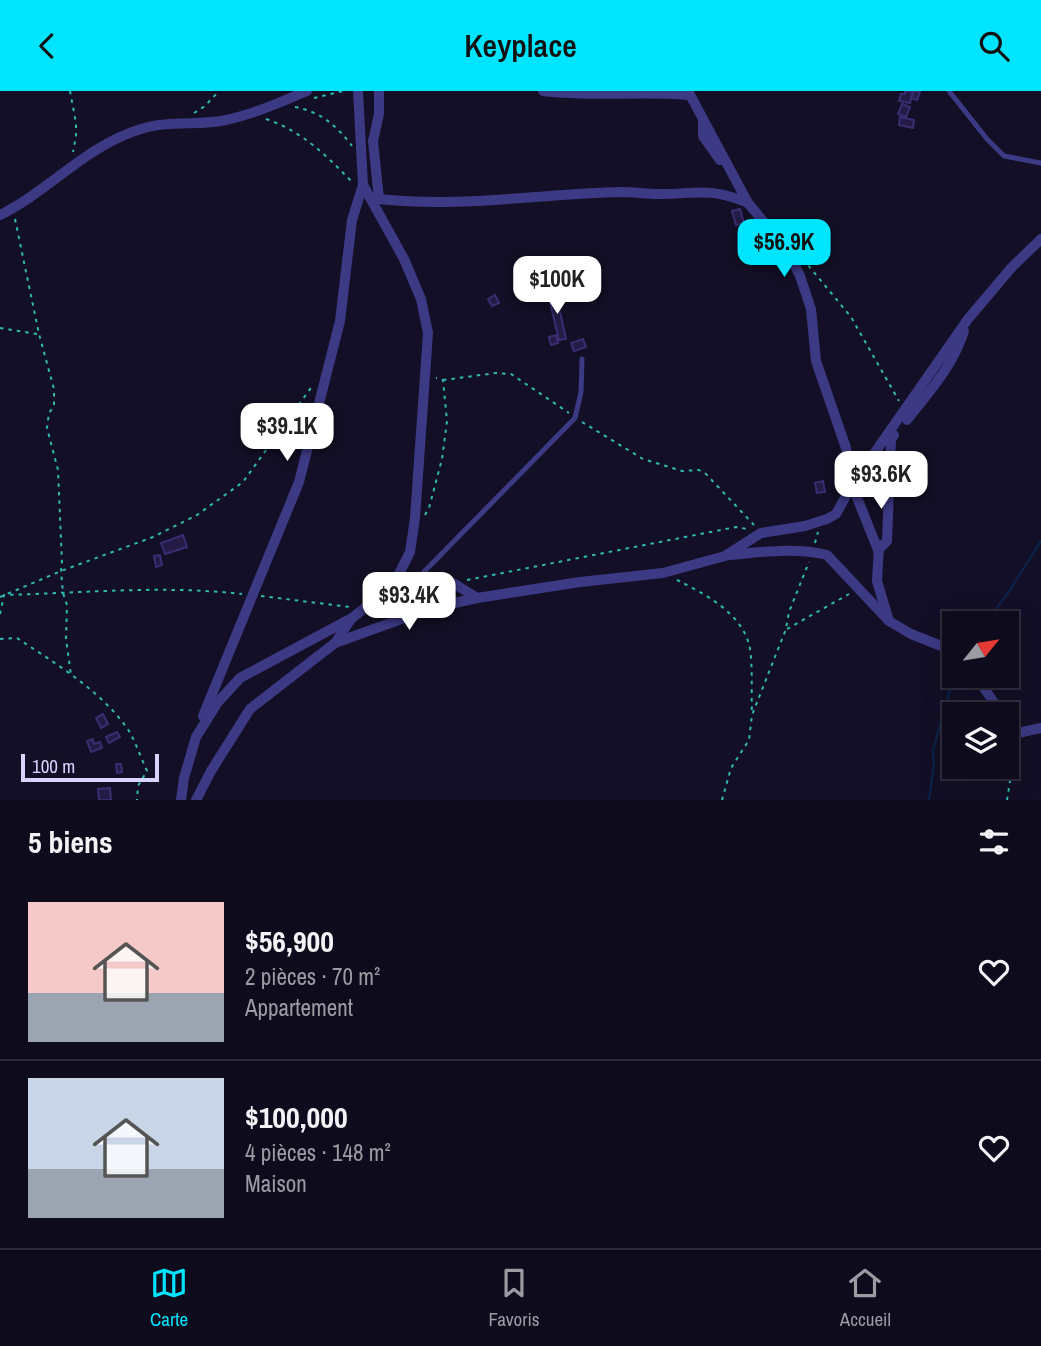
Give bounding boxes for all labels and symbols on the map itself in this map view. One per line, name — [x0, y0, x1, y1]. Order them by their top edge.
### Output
pin: $56.9K — [727, 219, 841, 279]
pin: $100K — [508, 257, 606, 316]
pin: $39.1K — [230, 403, 344, 463]
pin: $93.6K — [824, 451, 938, 511]
pin: $93.4K — [352, 573, 466, 632]
north arrow — [942, 611, 1018, 688]
scale bar — [21, 751, 159, 783]

